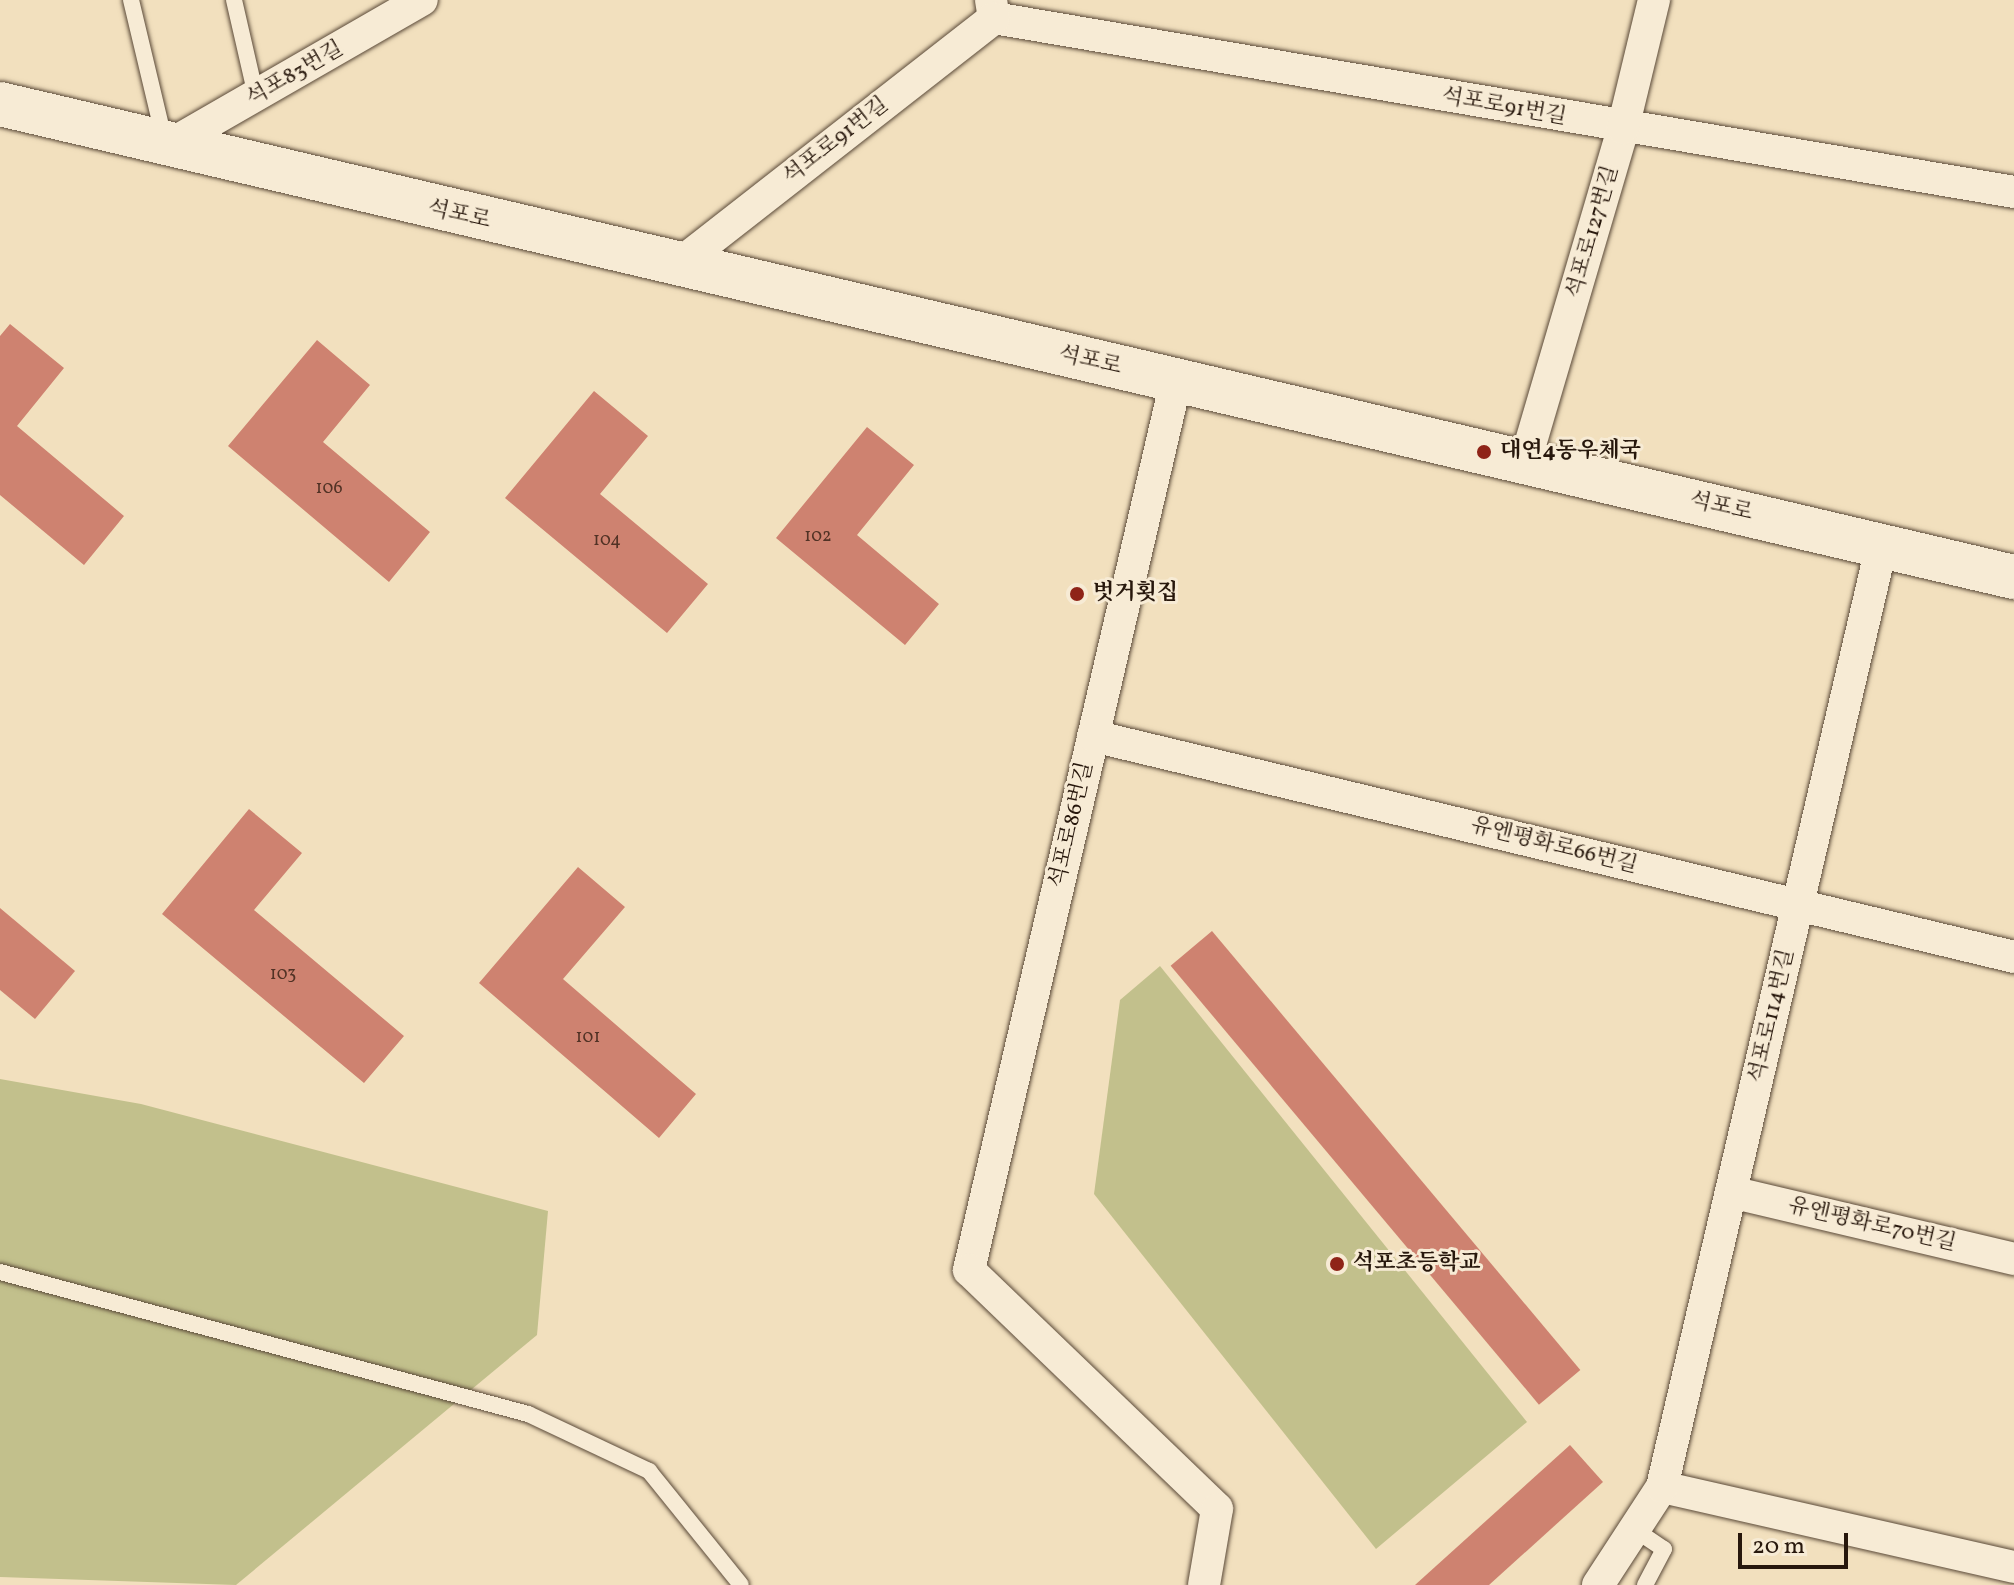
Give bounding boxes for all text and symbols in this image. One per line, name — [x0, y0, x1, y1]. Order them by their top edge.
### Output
street label: 석포83번길 — [242, 36, 348, 112]
street label: 석포로91번길 — [1440, 83, 1568, 131]
street label: 석포로91번길 — [778, 92, 894, 190]
street label: 석포로127번길 — [1561, 163, 1625, 301]
street label: 석포로 — [425, 195, 493, 235]
street label: 석포로 — [1056, 341, 1124, 381]
place label: 대연4동우체국 — [1500, 439, 1641, 465]
marker: 대연4동우체국 — [1475, 443, 1493, 461]
house number: 106 — [315, 478, 343, 500]
street label: 석포로 — [1687, 487, 1755, 527]
house number: 102 — [804, 526, 832, 548]
house number: 104 — [593, 530, 621, 552]
place label: 벗거횟집 — [1093, 581, 1178, 607]
marker: 벗거횟집 — [1068, 585, 1086, 603]
street label: 석포로86번길 — [1045, 759, 1099, 891]
street label: 유엔평화로66번길 — [1468, 813, 1640, 879]
street label: 석포로114번길 — [1744, 947, 1800, 1085]
house number: 103 — [270, 964, 296, 986]
house number: 101 — [576, 1027, 600, 1049]
street label: 유엔평화로70번길 — [1785, 1193, 1959, 1257]
place label: 석포초등학교 — [1353, 1251, 1481, 1277]
marker: 석포초등학교 — [1328, 1255, 1346, 1273]
scale bar — [1742, 1517, 1852, 1567]
text: 20 m — [1752, 1530, 1805, 1564]

